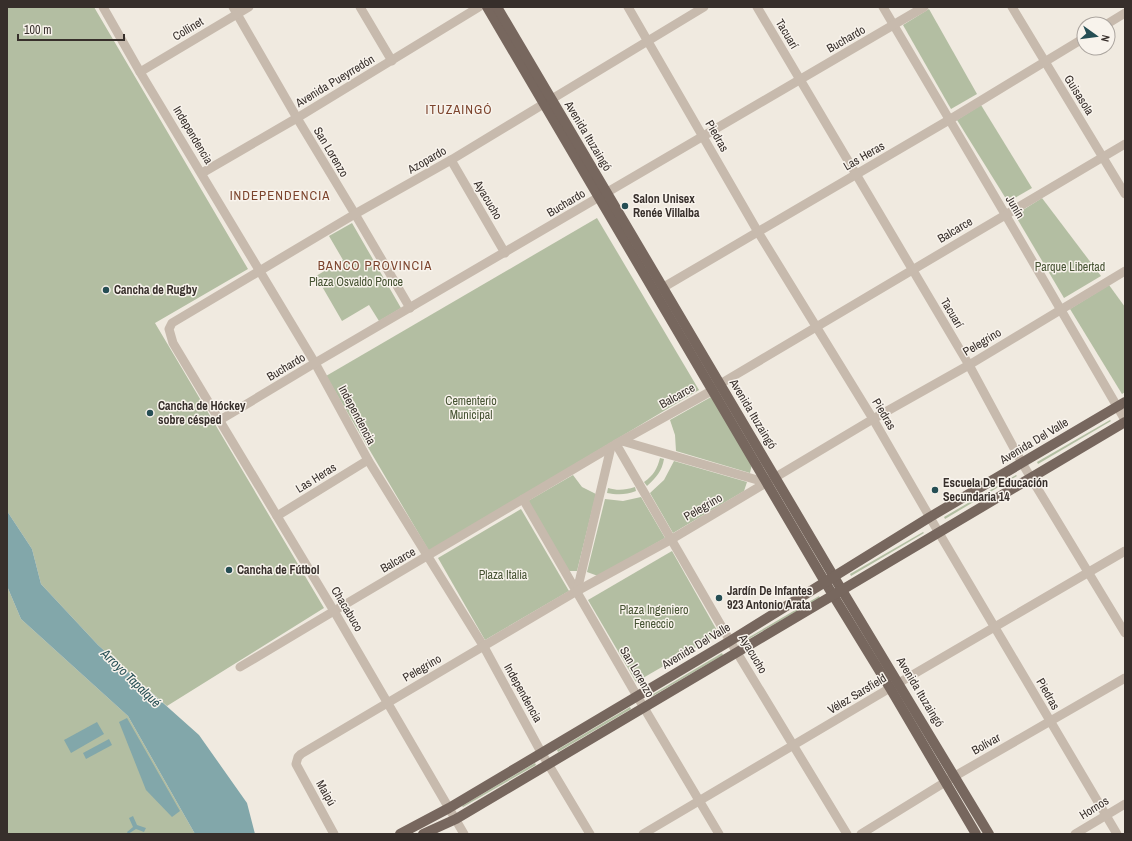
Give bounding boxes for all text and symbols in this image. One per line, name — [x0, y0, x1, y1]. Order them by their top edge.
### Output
street label: Collinet — [170, 13, 207, 44]
scale bar — [18, 16, 124, 42]
street label: Tacuarí — [772, 16, 802, 52]
north arrow — [1076, 16, 1116, 56]
text: 100 m — [24, 22, 51, 38]
street label: Buchardo — [824, 22, 868, 56]
text: N — [1098, 34, 1113, 43]
street label: Avenida Pueyrredón — [292, 51, 377, 111]
street label: Guisasola — [1060, 72, 1098, 118]
street label: Avenida Ituzaingó — [560, 97, 615, 174]
district label: ITUZAINGÓ — [425, 101, 493, 118]
street label: Independencia — [169, 103, 217, 167]
street label: Piedras — [702, 117, 732, 155]
street label: San Lorenzo — [310, 124, 352, 180]
street label: Las Heras — [841, 138, 887, 174]
street label: Azopardo — [404, 143, 449, 178]
street label: Ayacucho — [470, 177, 506, 223]
street label: Buchardo — [544, 185, 588, 221]
district label: INDEPENDENCIA — [230, 187, 330, 204]
place label: Salon Unisex Renée Villalba — [633, 191, 700, 221]
street label: Junín — [1002, 193, 1028, 221]
marker: Salon Unisex Renée Villalba — [620, 201, 630, 211]
street label: Balcarce — [934, 213, 976, 247]
district label: BANCO PROVINCIA — [318, 257, 432, 274]
park label: Parque Libertad — [1035, 259, 1105, 275]
park label: Plaza Osvaldo Ponce — [309, 274, 403, 290]
place label: Cancha de Rugby — [114, 282, 198, 298]
marker: Cancha de Rugby — [101, 285, 111, 295]
street label: Tacuarí — [937, 295, 967, 331]
street label: Pelegrino — [960, 324, 1004, 360]
street label: Buchardo — [264, 349, 308, 385]
street label: Avenida Ituzaingó — [725, 375, 780, 452]
street label: Balcarce — [656, 380, 698, 412]
street label: Independencia — [335, 382, 380, 448]
park label: Cementerio Municipal — [445, 393, 497, 423]
street label: Piedras — [868, 395, 900, 433]
place label: Cancha de Hóckey sobre césped — [158, 398, 246, 428]
marker: Cancha de Hóckey sobre césped — [145, 408, 155, 418]
street label: Avenida Del Valle — [996, 414, 1071, 468]
street label: Las Heras — [293, 459, 339, 497]
place label: Escuela De Educación Secundaria 14 — [943, 475, 1048, 505]
marker: Escuela De Educación Secundaria 14 — [930, 485, 940, 495]
street label: Pelegrino — [681, 490, 725, 524]
street label: Balcarce — [377, 544, 419, 576]
place label: Cancha de Fútbol — [237, 562, 320, 578]
marker: Cancha de Fútbol — [224, 565, 234, 575]
park label: Plaza Italia — [479, 567, 528, 583]
place label: Jardín De Infantes 923 Antonio Arata — [727, 583, 813, 613]
street label: Chacabuco — [327, 584, 367, 634]
marker: Jardín De Infantes 923 Antonio Arata — [714, 593, 724, 603]
park label: Plaza Ingeniero Feneccio — [620, 602, 688, 632]
street label: Avenida Del Valle — [658, 619, 733, 673]
street label: Ayacucho — [735, 631, 771, 677]
water label: Arroyo Tapalqué — [97, 644, 165, 711]
street label: San Lorenzo — [616, 644, 658, 700]
street label: Pelegrino — [400, 651, 444, 685]
street label: Avenida Ituzaingó — [892, 653, 947, 730]
street label: Independencia — [500, 661, 546, 726]
street label: Vélez Sarsfield — [825, 670, 889, 718]
street label: Piedras — [1033, 675, 1063, 713]
street label: Bolívar — [969, 729, 1004, 759]
street label: Maipú — [312, 777, 340, 809]
street label: Hornos — [1076, 793, 1112, 823]

